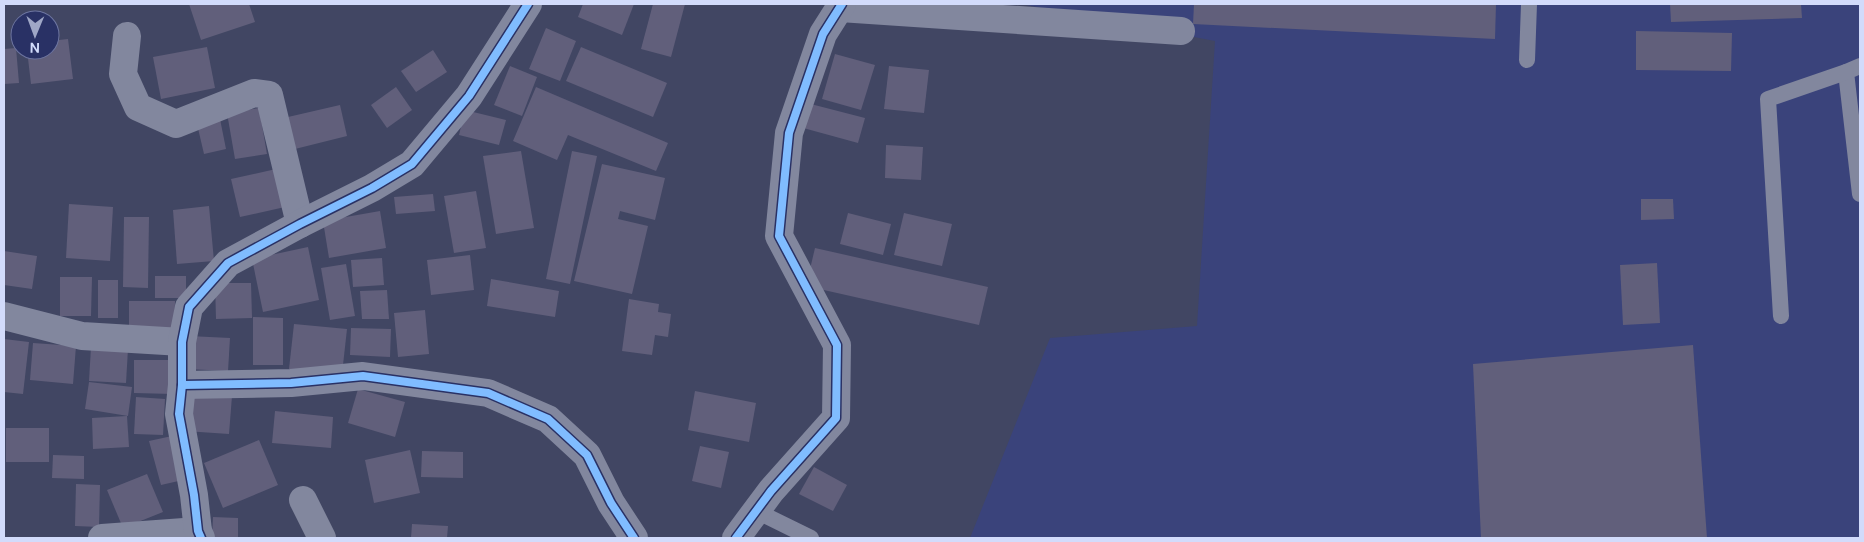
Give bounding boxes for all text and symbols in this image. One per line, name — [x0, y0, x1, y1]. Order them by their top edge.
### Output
north arrow — [10, 10, 60, 60]
text: N — [30, 39, 40, 57]

